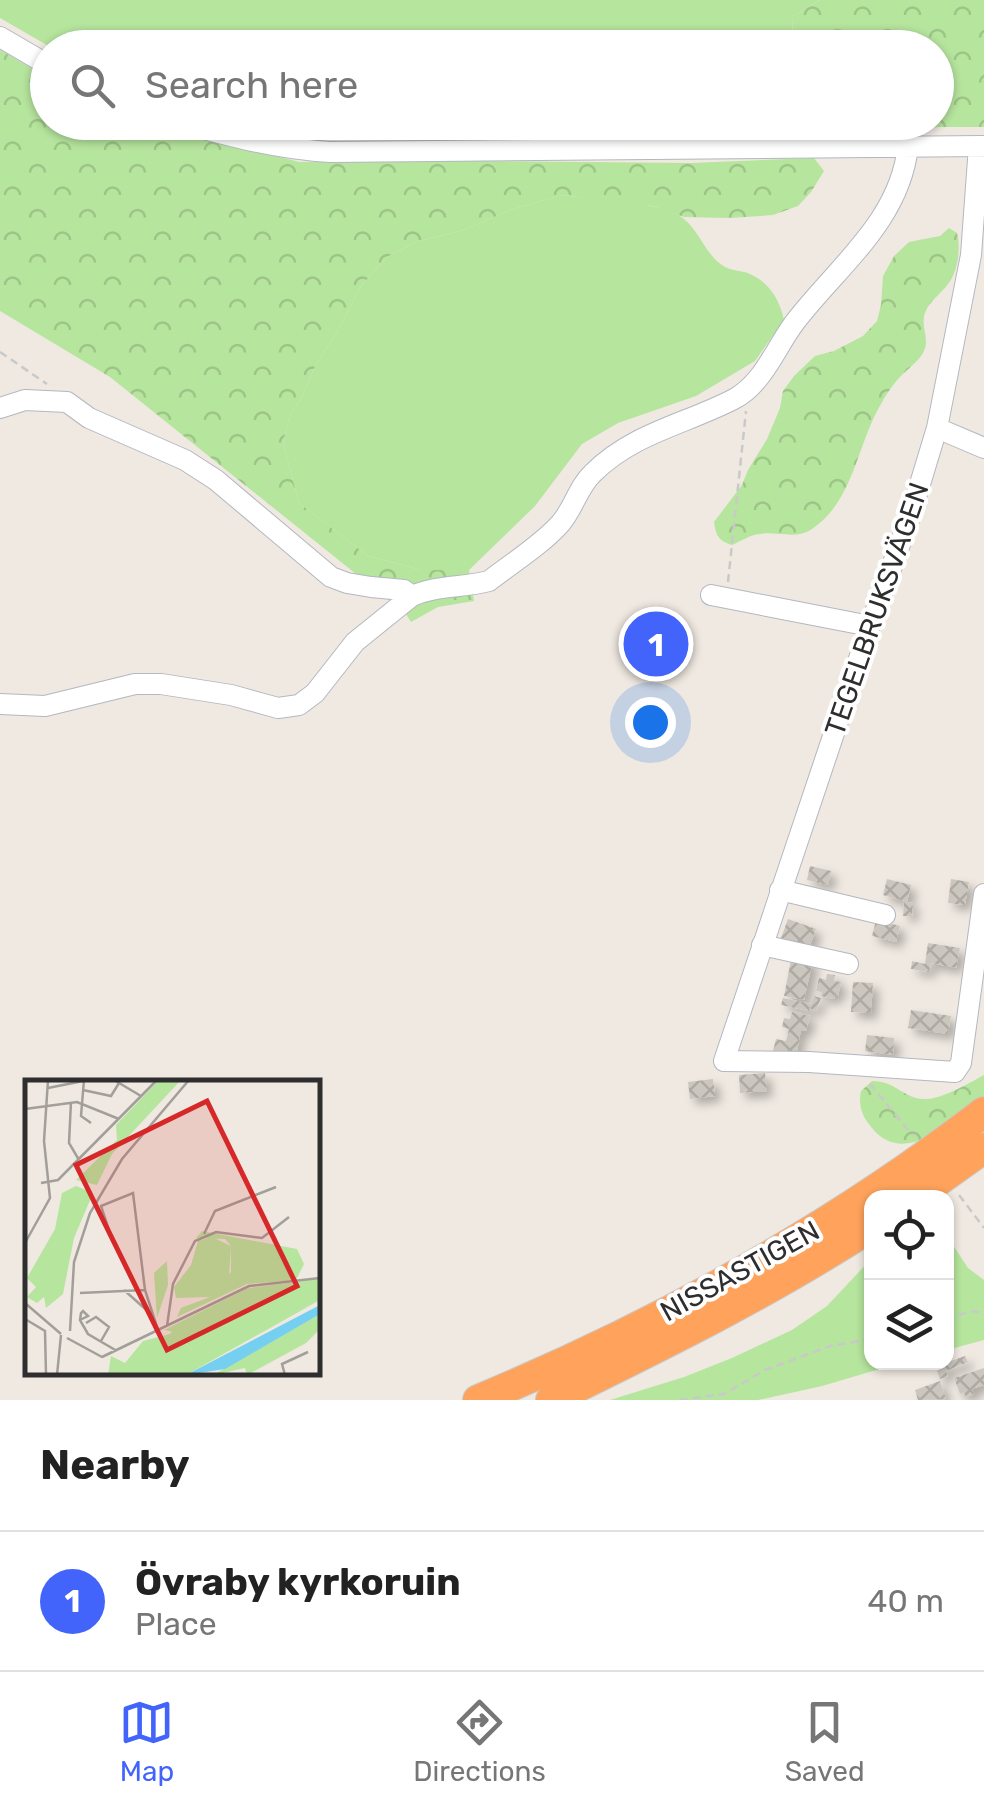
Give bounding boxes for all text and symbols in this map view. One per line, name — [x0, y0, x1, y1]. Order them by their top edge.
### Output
search box — [30, 30, 954, 140]
icon: search — [65, 58, 120, 113]
text: Search here — [145, 62, 358, 108]
street label: TEGELBRUKSVÄGEN — [818, 478, 936, 740]
pin: 1 — [624, 606, 688, 682]
your location — [625, 697, 676, 748]
inset map — [25, 1080, 320, 1375]
map controls — [864, 1190, 954, 1370]
button: locate — [864, 1190, 954, 1280]
street label: NISSASTIGEN — [655, 1214, 825, 1328]
button: layers — [864, 1280, 954, 1370]
text: Nearby — [40, 1440, 190, 1490]
text: Övraby kyrkoruin — [135, 1559, 461, 1605]
text: 1 — [65, 1582, 80, 1620]
text: 40 m — [868, 1582, 944, 1620]
text: Place — [135, 1605, 217, 1643]
tab: Map — [119, 1695, 174, 1788]
tab: Directions — [413, 1695, 546, 1788]
tab: Saved — [785, 1695, 865, 1788]

